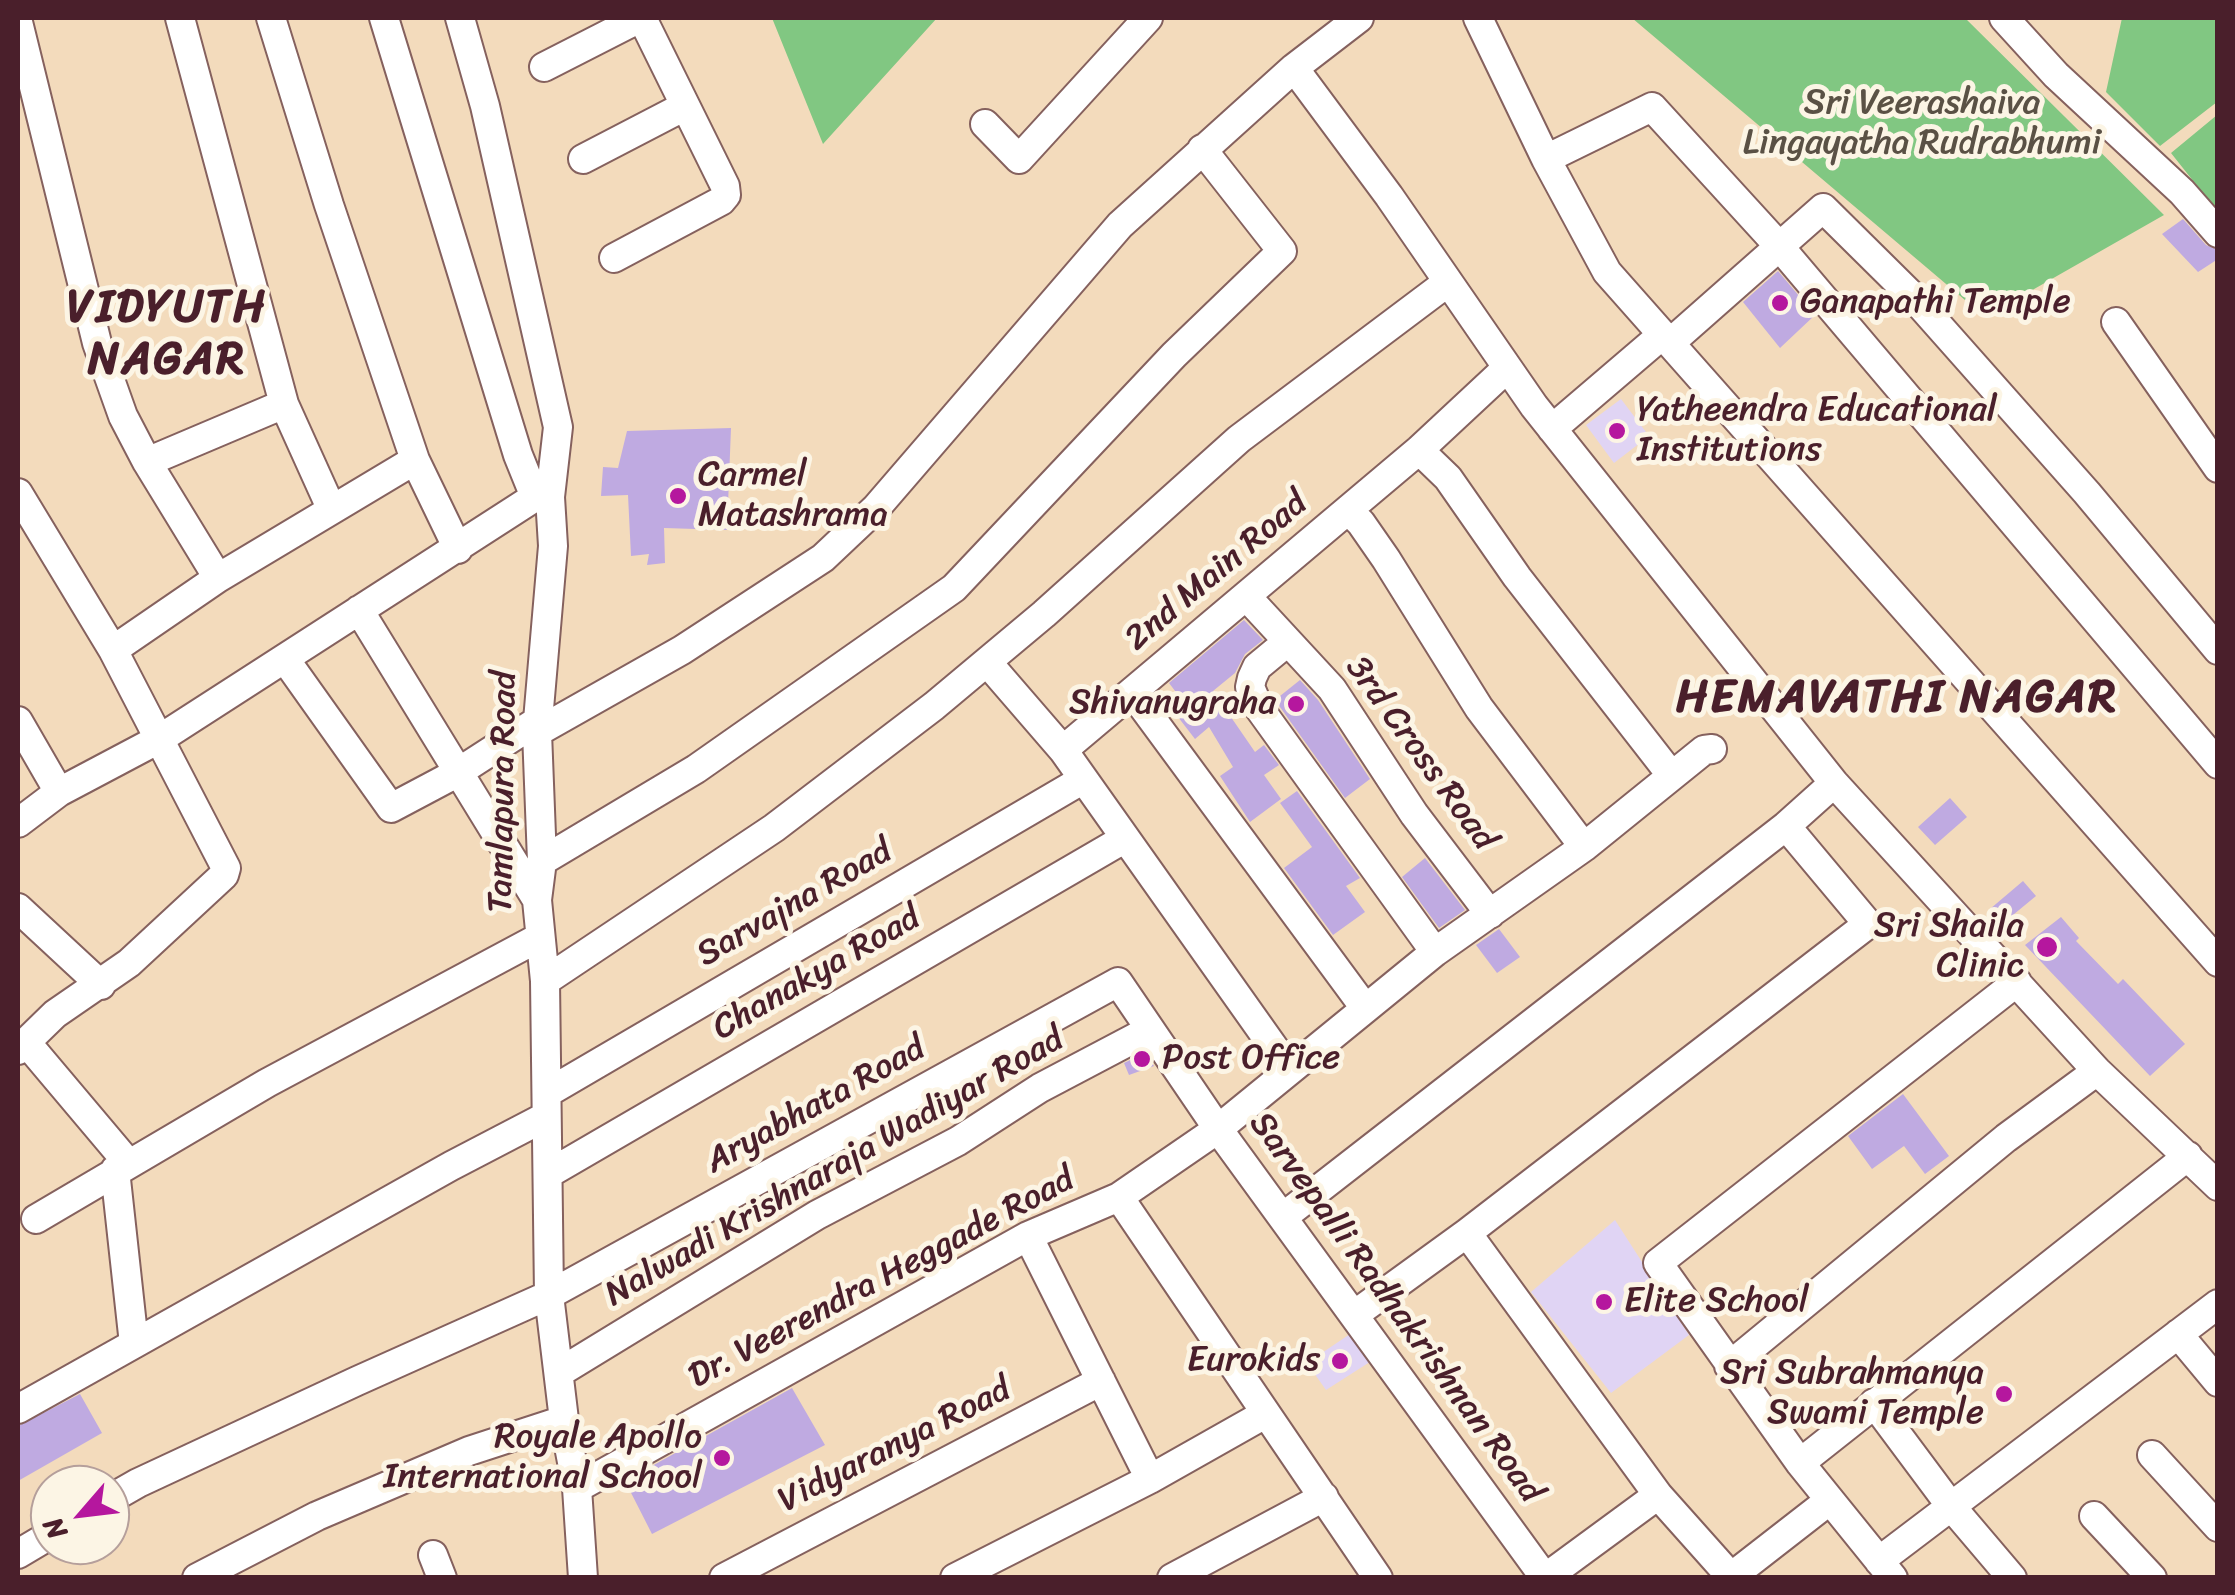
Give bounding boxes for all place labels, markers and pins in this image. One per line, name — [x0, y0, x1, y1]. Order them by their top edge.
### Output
place label: Ganapathi Temple — [1800, 282, 2071, 324]
marker: Ganapathi Temple — [1769, 292, 1791, 314]
place label: Yatheendra Educational Institutions — [1637, 390, 1997, 472]
marker: Yatheendra Educational Institutions — [1606, 420, 1628, 442]
place label: Carmel Matashrama — [698, 455, 888, 537]
marker: Carmel Matashrama — [667, 485, 689, 507]
place label: Shivanugraha — [1069, 683, 1276, 725]
marker: Shivanugraha — [1285, 693, 1307, 715]
place label: Sri Shaila Clinic — [1874, 906, 2024, 988]
marker: Sri Shaila Clinic — [2034, 934, 2060, 960]
place label: Post Office — [1162, 1038, 1340, 1080]
marker: Post Office — [1131, 1048, 1153, 1070]
place label: Elite School — [1624, 1281, 1809, 1323]
marker: Elite School — [1593, 1291, 1615, 1313]
place label: Eurokids — [1187, 1340, 1320, 1382]
marker: Eurokids — [1329, 1350, 1351, 1372]
place label: Sri Subrahmanya Swami Temple — [1720, 1353, 1984, 1435]
marker: Sri Subrahmanya Swami Temple — [1993, 1383, 2015, 1405]
place label: Royale Apollo International School — [384, 1417, 702, 1499]
marker: Royale Apollo International School — [711, 1447, 733, 1469]

